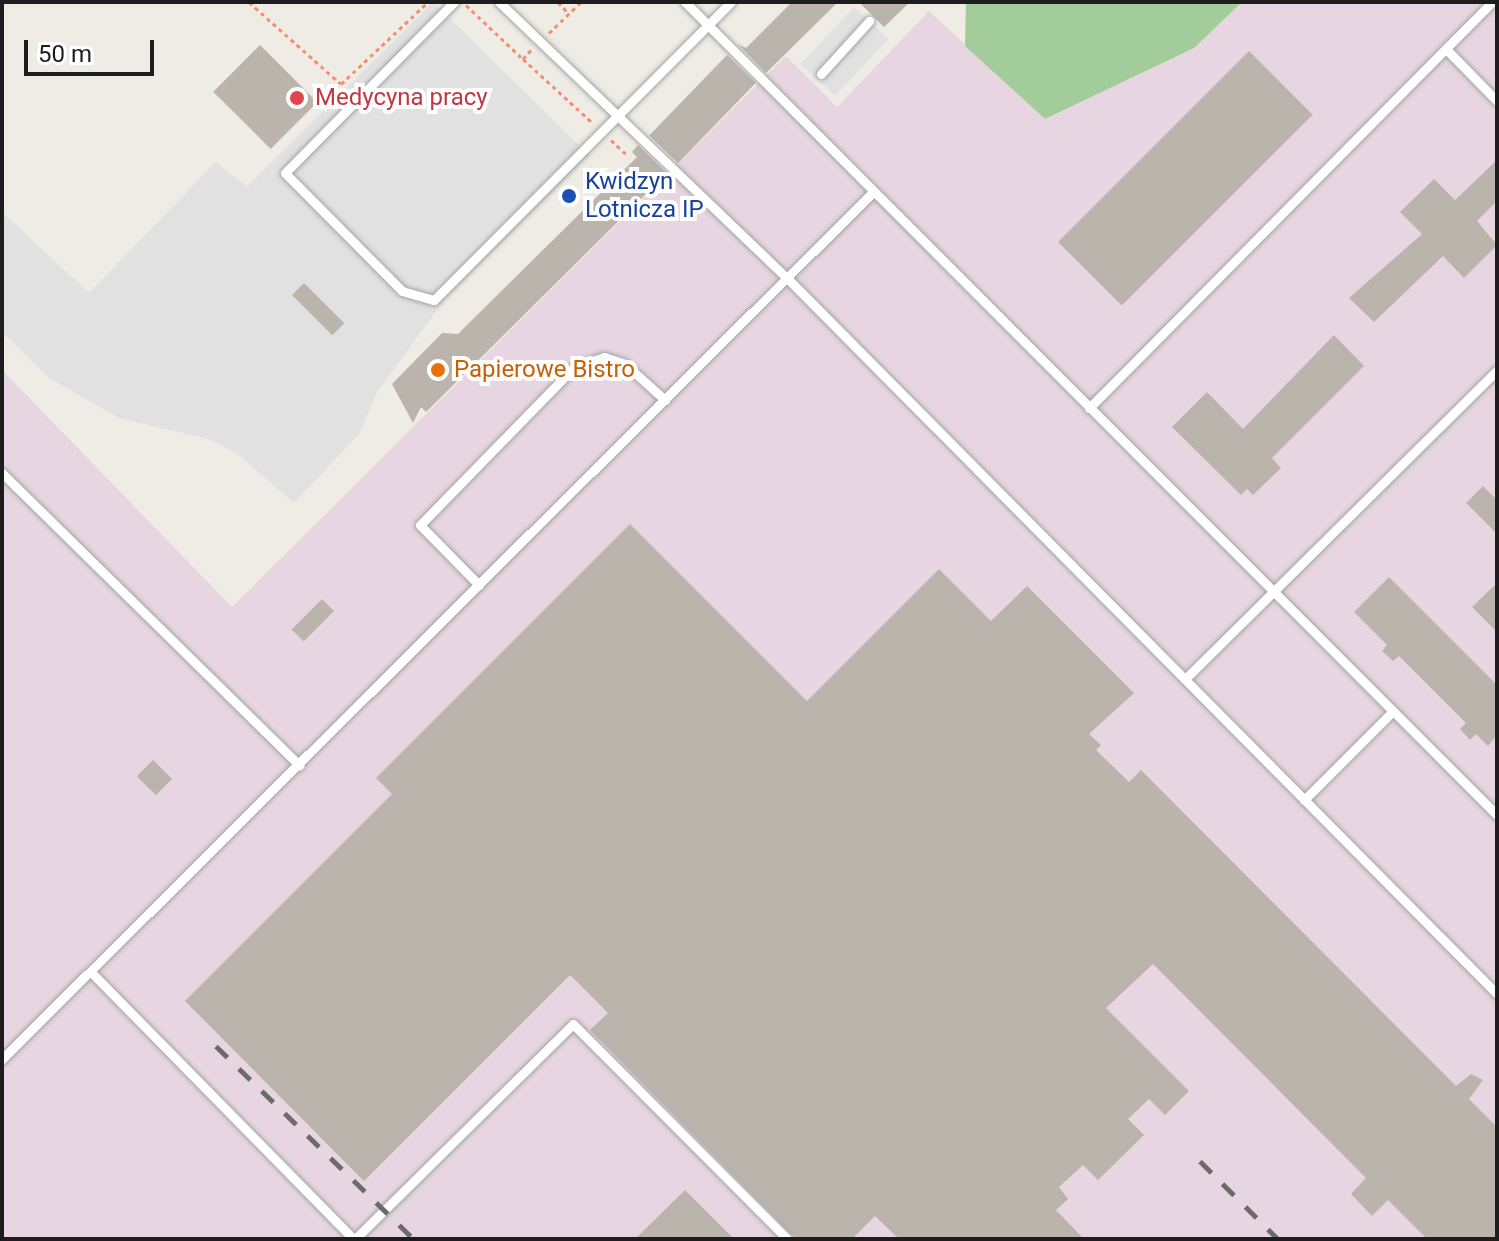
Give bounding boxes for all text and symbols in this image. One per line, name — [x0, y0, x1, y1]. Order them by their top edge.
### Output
scale bar — [28, 24, 158, 74]
text: 50 m — [38, 40, 92, 68]
place label: Medycyna pracy — [315, 84, 488, 112]
marker: Medycyna pracy — [286, 87, 308, 109]
place label: Kwidzyn Lotnicza IP — [585, 168, 704, 224]
marker: Kwidzyn Lotnicza IP — [560, 187, 578, 205]
place label: Papierowe Bistro — [454, 356, 635, 384]
marker: Papierowe Bistro — [429, 361, 447, 379]

